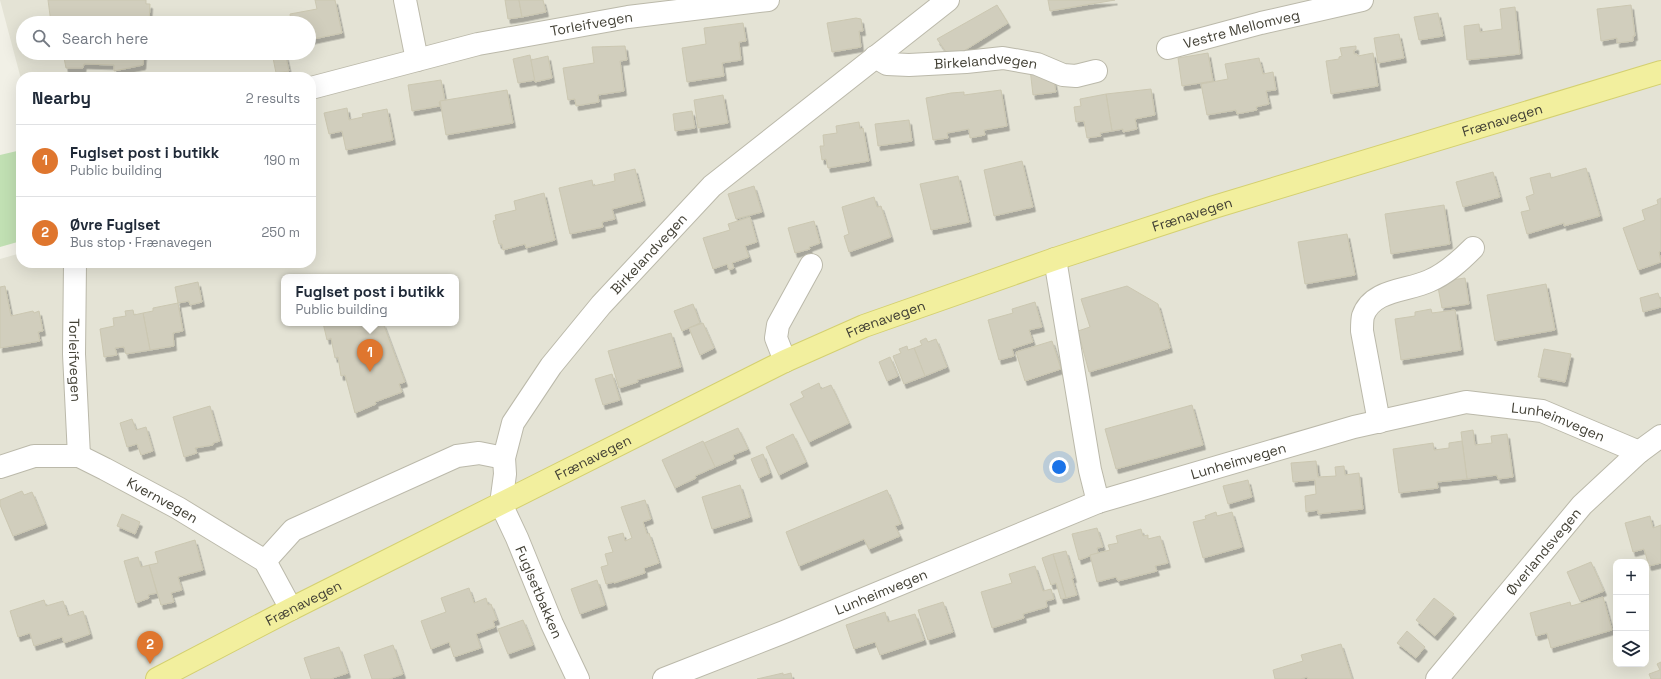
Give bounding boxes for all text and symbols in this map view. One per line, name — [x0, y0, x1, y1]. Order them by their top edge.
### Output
street label: Vestre Mellomveg — [1181, 5, 1301, 52]
street label: Torleifvegen — [549, 8, 634, 40]
search box — [16, 16, 316, 60]
icon: search — [30, 27, 52, 49]
text: Search here — [62, 29, 148, 48]
street label: Birkelandvegen — [934, 49, 1039, 73]
text: Nearby — [32, 87, 91, 109]
text: 2 results — [246, 90, 300, 107]
street label: Frænavegen — [1460, 99, 1545, 141]
text: Fuglset post i butikk — [70, 143, 219, 162]
text: 1 — [42, 152, 48, 169]
text: 190 m — [264, 152, 300, 169]
text: Public building — [70, 162, 162, 179]
street label: Frænavegen — [1150, 193, 1234, 236]
street label: Birkelandvegen — [607, 210, 691, 298]
text: Øvre Fuglset — [70, 215, 160, 234]
text: 2 — [41, 224, 49, 241]
text: 250 m — [262, 224, 300, 241]
text: Bus stop · Frænavegen — [70, 234, 212, 251]
popup — [281, 274, 459, 326]
text: Fuglset post i butikk — [295, 282, 445, 301]
street label: Frænavegen — [843, 296, 928, 342]
text: Public building — [295, 301, 388, 318]
street label: Torleifvegen — [65, 318, 85, 402]
pin: 1 — [357, 339, 383, 372]
street label: Lunheimvegen — [1510, 398, 1608, 446]
street label: Frænavegen — [552, 431, 634, 484]
street label: Lunheimvegen — [1189, 438, 1288, 483]
your location — [1049, 457, 1069, 477]
street label: Kvernvegen — [124, 473, 201, 527]
street label: Øverlandsvegen — [1502, 504, 1585, 599]
street label: Fuglsetbakken — [511, 543, 567, 641]
map controls — [1613, 559, 1649, 667]
button: + — [1613, 559, 1649, 595]
street label: Lunheimvegen — [832, 565, 930, 619]
street label: Frænavegen — [262, 576, 345, 630]
button: − — [1613, 595, 1649, 631]
pin: 2 — [137, 631, 163, 664]
button: layers — [1613, 631, 1649, 667]

